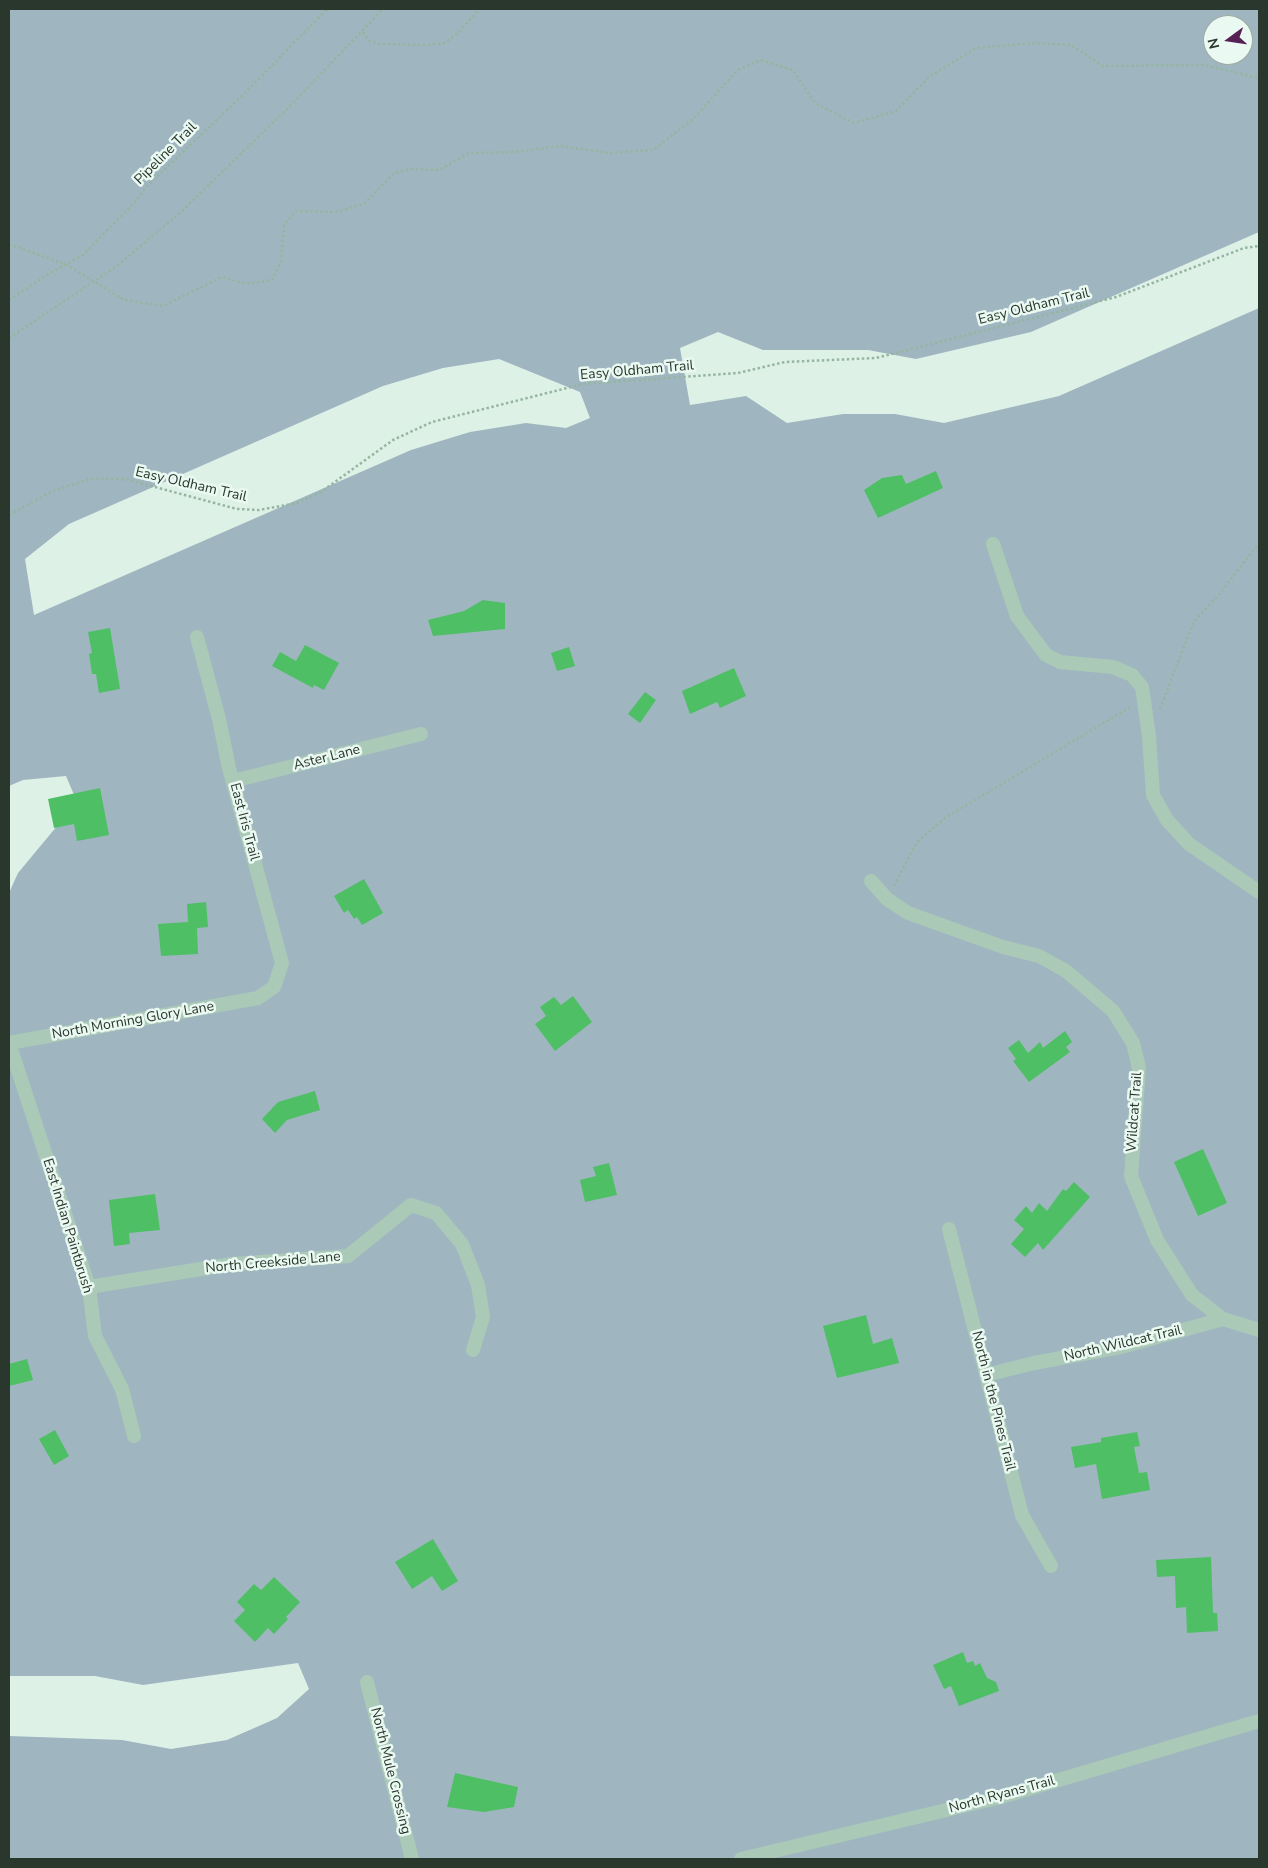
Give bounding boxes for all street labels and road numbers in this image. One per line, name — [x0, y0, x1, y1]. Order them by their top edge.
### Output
street label: Pipeline Trail — [131, 119, 201, 189]
street label: Easy Oldham Trail — [977, 285, 1091, 329]
street label: Easy Oldham Trail — [580, 358, 694, 384]
street label: Easy Oldham Trail — [134, 464, 248, 506]
street label: Aster Lane — [292, 742, 362, 774]
street label: East Iris Trail — [226, 781, 262, 863]
street label: North Morning Glory Lane — [51, 998, 215, 1044]
street label: Wildcat Trail — [1124, 1071, 1146, 1153]
street label: East Indian Paintbrush — [38, 1156, 96, 1296]
street label: North Creekside Lane — [205, 1249, 341, 1277]
street label: North Wildcat Trail — [1062, 1322, 1184, 1366]
street label: North in the Pines Trail — [967, 1329, 1019, 1473]
street label: North Mule Crossing — [366, 1706, 414, 1836]
street label: North Ryans Trail — [947, 1773, 1057, 1817]

